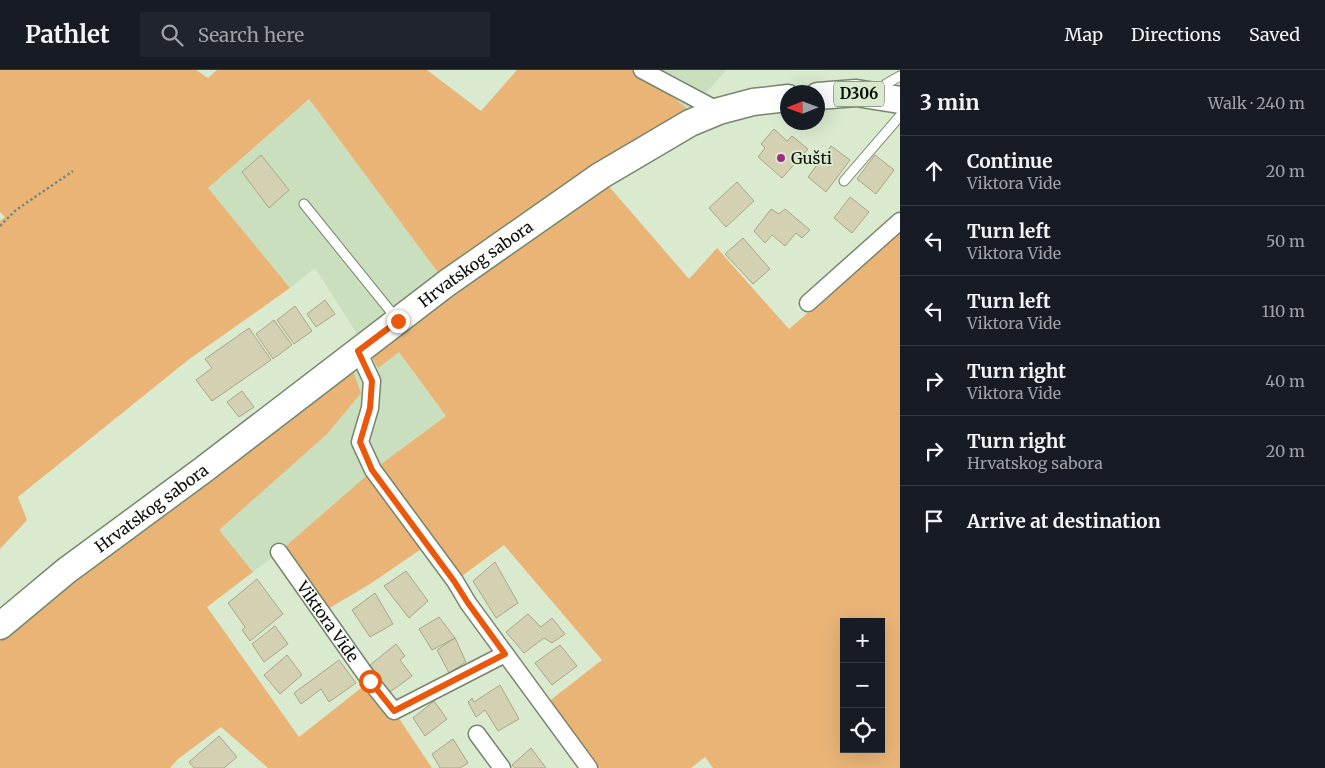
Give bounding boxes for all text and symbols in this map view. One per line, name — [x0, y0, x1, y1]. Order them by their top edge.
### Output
search box — [140, 12, 490, 57]
text: Pathlet — [25, 19, 110, 50]
icon: search — [158, 21, 186, 49]
text: Search here — [198, 23, 304, 47]
text: Map — [1065, 23, 1103, 46]
text: Directions — [1131, 23, 1221, 46]
text: Saved — [1249, 23, 1300, 46]
road number: D306 — [834, 82, 884, 106]
north arrow — [780, 85, 825, 130]
text: 3 min — [920, 89, 979, 116]
text: Walk · 240 m — [1208, 93, 1305, 113]
place label: Gušti — [791, 148, 832, 168]
text: Continue — [967, 149, 1053, 173]
marker: Gušti — [775, 152, 787, 164]
icon: ahead — [920, 157, 948, 185]
text: 20 m — [1266, 161, 1305, 181]
text: Viktora Vide — [967, 173, 1061, 193]
street label: Hrvatskog sabora — [414, 216, 537, 311]
text: Turn left — [967, 219, 1051, 243]
icon: left — [920, 227, 948, 255]
text: 50 m — [1266, 231, 1305, 251]
text: Viktora Vide — [967, 243, 1061, 263]
text: Turn left — [967, 289, 1051, 313]
icon: left — [920, 297, 948, 325]
text: 110 m — [1262, 301, 1305, 321]
route end — [387, 310, 410, 333]
text: Viktora Vide — [967, 313, 1061, 333]
text: Turn right — [967, 359, 1066, 383]
icon: right — [920, 367, 948, 395]
text: 40 m — [1265, 371, 1305, 391]
text: Viktora Vide — [967, 383, 1061, 403]
text: Turn right — [967, 429, 1066, 453]
icon: right — [920, 437, 948, 465]
text: 20 m — [1266, 441, 1305, 461]
text: Hrvatskog sabora — [967, 453, 1103, 473]
street label: Hrvatskog sabora — [91, 459, 212, 556]
icon: arrive — [920, 507, 948, 535]
text: Arrive at destination — [967, 509, 1161, 533]
street label: Viktora Vide — [292, 576, 363, 666]
map controls — [840, 618, 885, 753]
button: + — [840, 618, 885, 663]
button: − — [840, 663, 885, 708]
route start — [359, 670, 382, 693]
button: locate — [840, 708, 885, 753]

